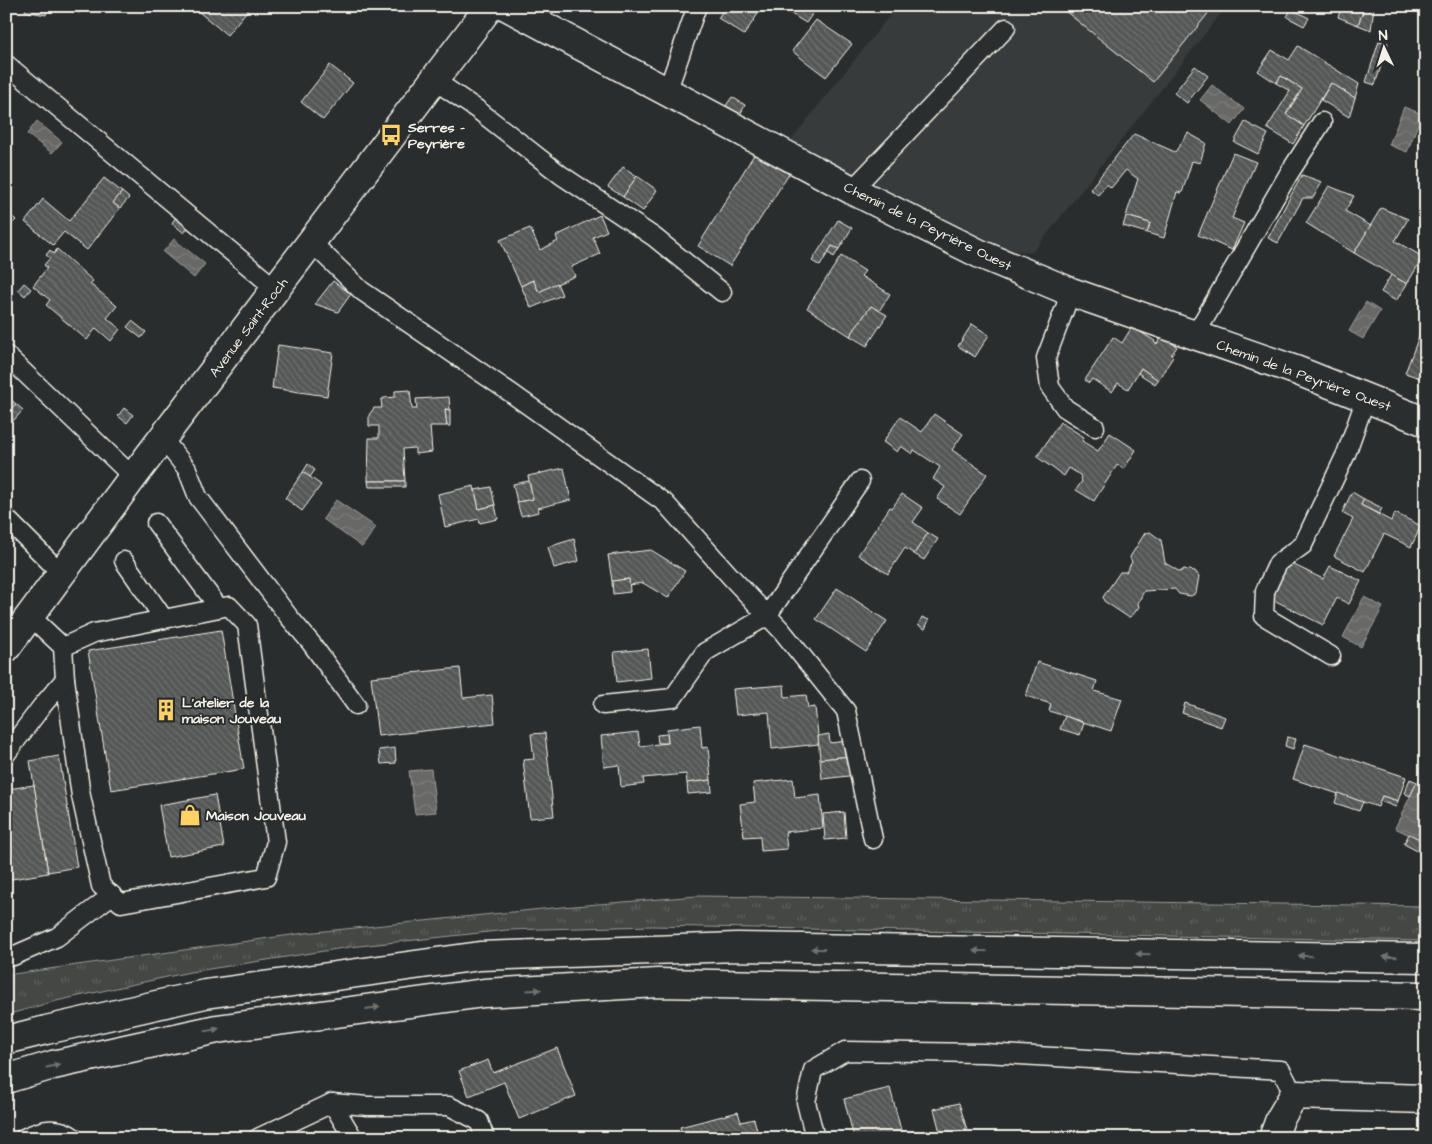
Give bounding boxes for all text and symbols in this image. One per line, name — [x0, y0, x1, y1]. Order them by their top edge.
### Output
north arrow — [1360, 22, 1410, 72]
text: N — [1378, 26, 1388, 46]
place label: Serres - Peyrière — [407, 118, 465, 154]
bus stop icon: Serres - Peyrière — [378, 122, 404, 148]
street label: Chemin de la Peyrière Ouest — [840, 177, 1015, 276]
street label: Avenue Saint-Roch — [205, 274, 293, 382]
street label: Chemin de la Peyrière Ouest — [1214, 335, 1394, 417]
place label: L'atelier de la maison Jouveau — [182, 693, 281, 729]
building icon: L'atelier de la maison Jouveau — [153, 697, 179, 723]
shop icon: Maison Jouveau — [177, 802, 203, 828]
place label: Maison Jouveau — [206, 806, 306, 826]
one-way arrow — [810, 944, 826, 952]
one-way arrow — [972, 947, 988, 955]
one-way arrow — [1135, 949, 1151, 957]
one-way arrow — [1297, 952, 1313, 960]
one-way arrow — [1382, 953, 1398, 961]
one-way arrow — [526, 986, 542, 994]
one-way arrow — [365, 1004, 381, 1012]
one-way arrow — [204, 1026, 219, 1034]
one-way arrow — [46, 1062, 61, 1070]

